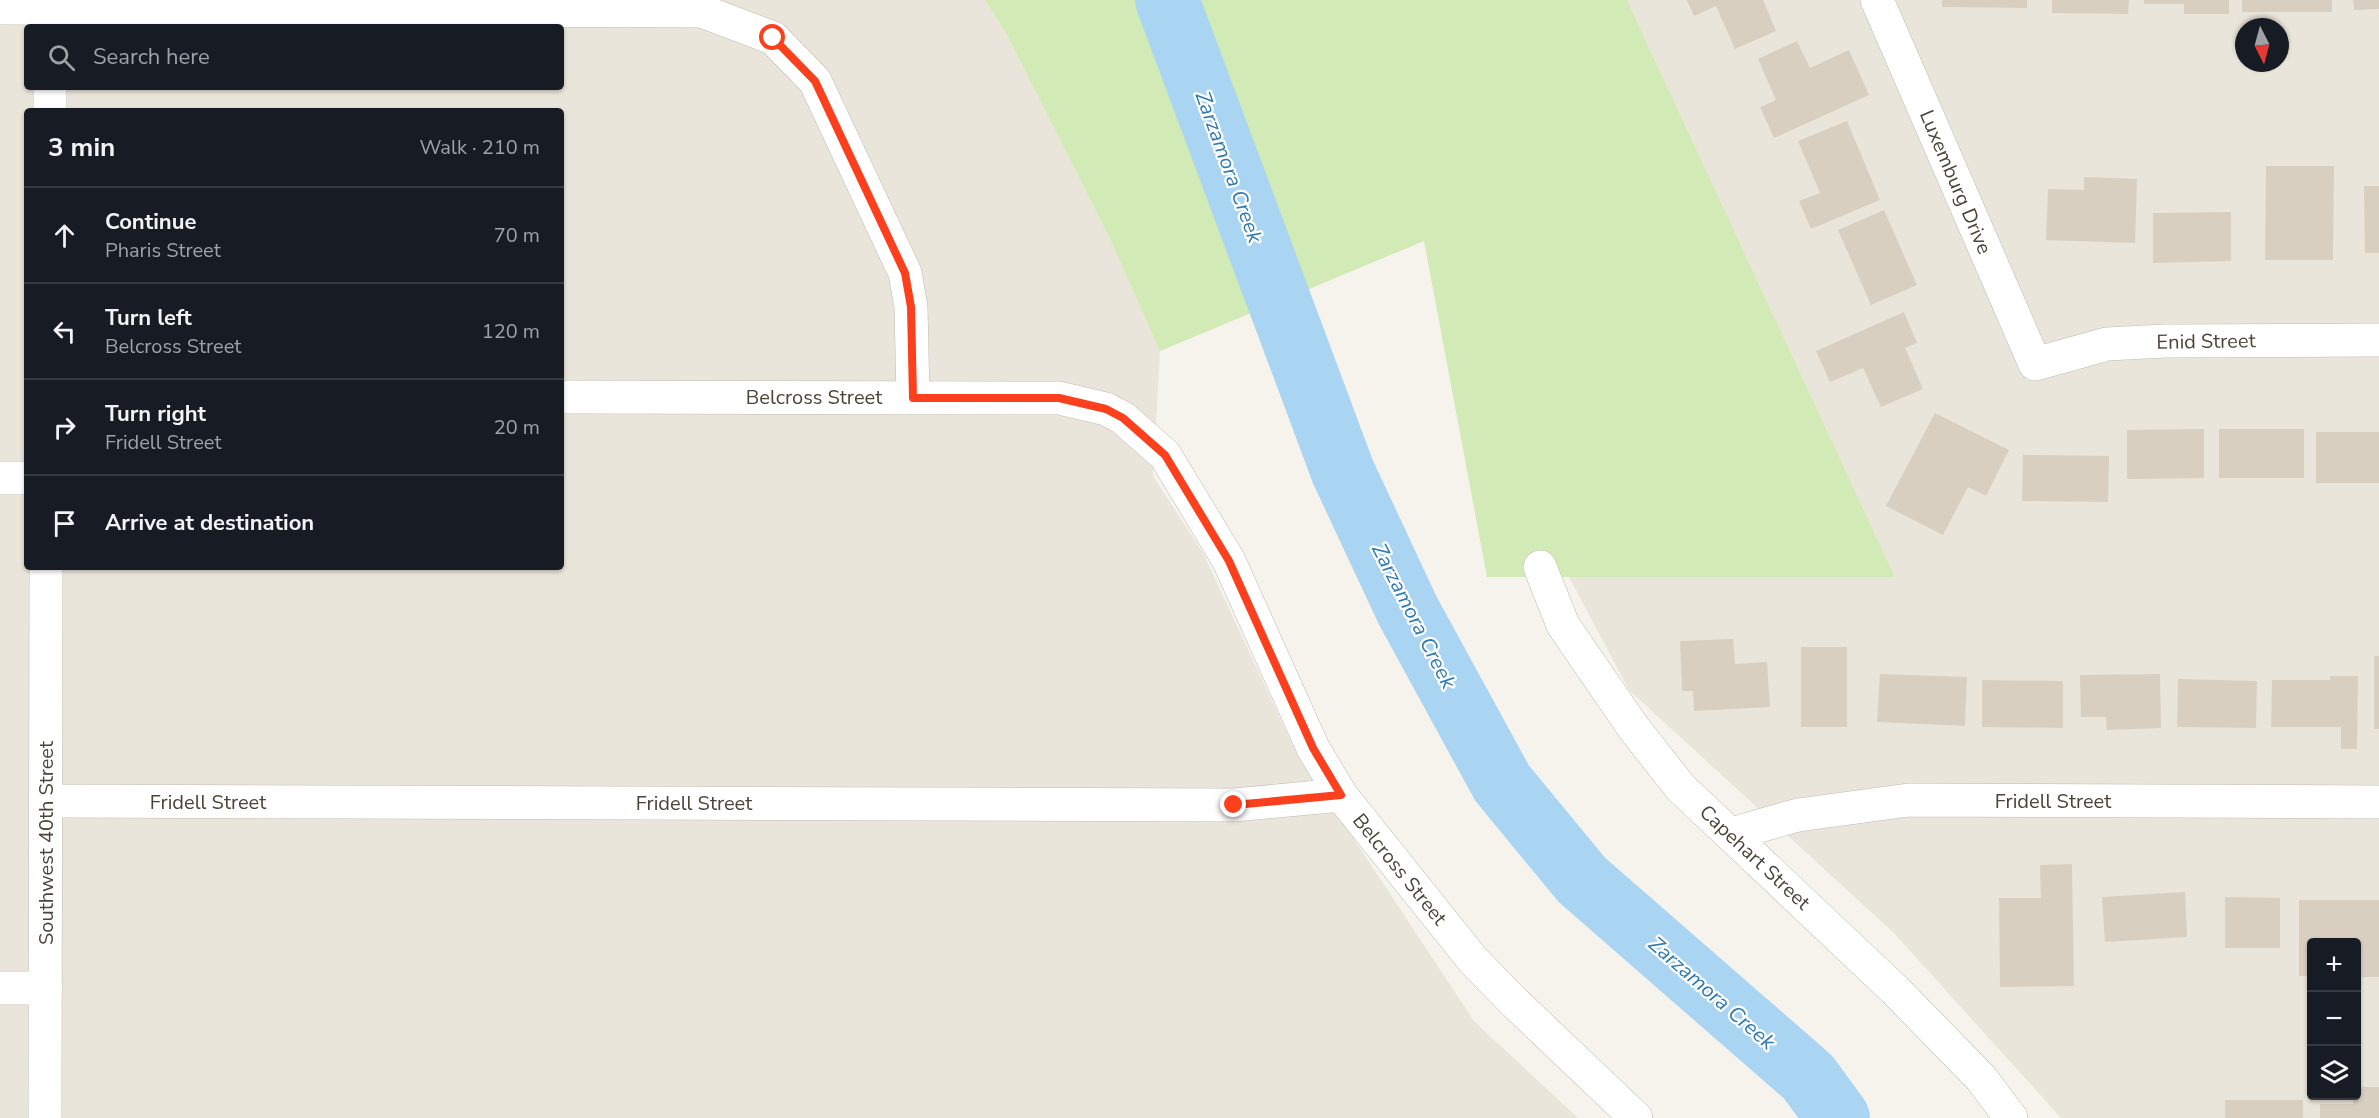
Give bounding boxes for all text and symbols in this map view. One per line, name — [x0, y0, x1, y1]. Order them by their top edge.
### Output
north arrow — [2235, 18, 2289, 72]
search box — [24, 24, 564, 90]
route start — [759, 24, 785, 50]
icon: search — [45, 41, 78, 74]
text: Search here — [93, 42, 210, 72]
water label: Zarzamora Creek — [1189, 87, 1270, 247]
street label: Luxemburg Drive — [1913, 106, 1998, 258]
text: 3 min — [48, 130, 115, 165]
text: Walk · 210 m — [420, 134, 540, 161]
text: Continue — [105, 207, 196, 237]
icon: ahead — [48, 219, 81, 252]
text: 70 m — [494, 222, 540, 249]
text: Pharis Street — [105, 237, 221, 264]
text: Turn left — [105, 303, 192, 333]
icon: left — [48, 315, 81, 348]
text: 120 m — [482, 318, 540, 345]
street label: Enid Street — [2156, 327, 2257, 356]
text: Belcross Street — [105, 333, 241, 360]
street label: Belcross Street — [746, 384, 883, 411]
text: Turn right — [105, 399, 206, 429]
icon: right — [48, 411, 81, 444]
text: 20 m — [494, 414, 540, 441]
text: Fridell Street — [105, 429, 221, 456]
icon: arrive — [48, 507, 81, 540]
text: Arrive at destination — [105, 508, 314, 538]
water label: Zarzamora Creek — [1365, 539, 1463, 694]
street label: Southwest 40th Street — [33, 740, 60, 945]
street label: Fridell Street — [1995, 788, 2112, 815]
street label: Fridell Street — [150, 789, 267, 816]
street label: Fridell Street — [636, 790, 753, 817]
route end — [1220, 791, 1246, 817]
street label: Capehart Street — [1693, 799, 1817, 916]
street label: Belcross Street — [1346, 808, 1454, 932]
water label: Zarzamora Creek — [1643, 930, 1782, 1056]
map controls — [2307, 938, 2361, 1100]
button: + — [2307, 938, 2361, 992]
button: − — [2307, 992, 2361, 1046]
button: layers — [2307, 1046, 2361, 1100]

